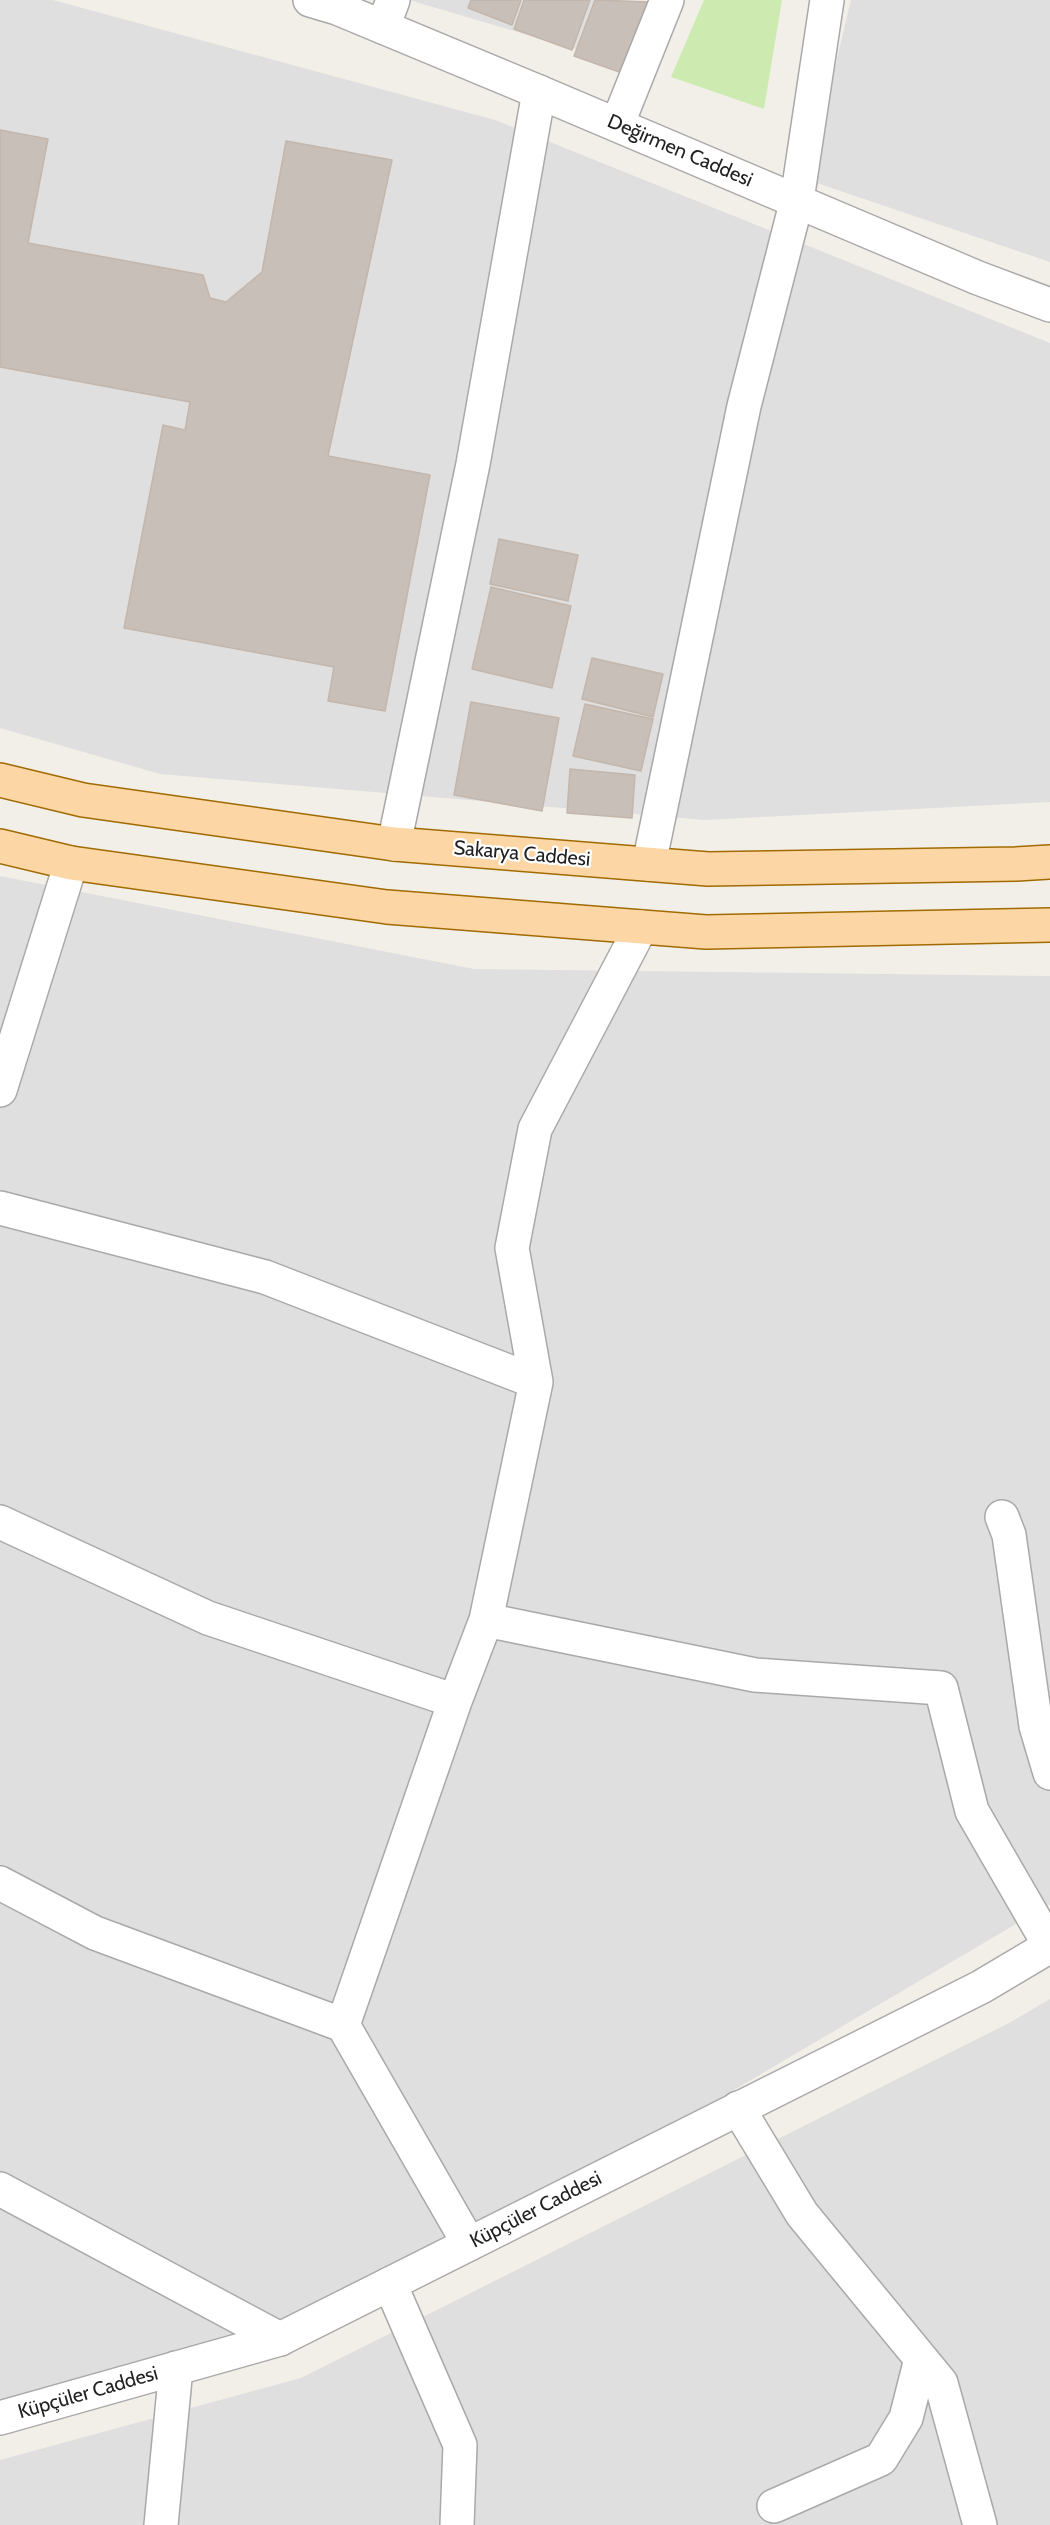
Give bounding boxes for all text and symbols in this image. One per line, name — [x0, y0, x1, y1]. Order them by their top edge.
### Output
street label: Değirmen Caddesi — [604, 110, 756, 192]
street label: Sakarya Caddesi — [453, 836, 591, 872]
street label: Küpçüler Caddesi — [466, 2166, 606, 2254]
street label: Küpçüler Caddesi — [15, 2362, 161, 2424]

